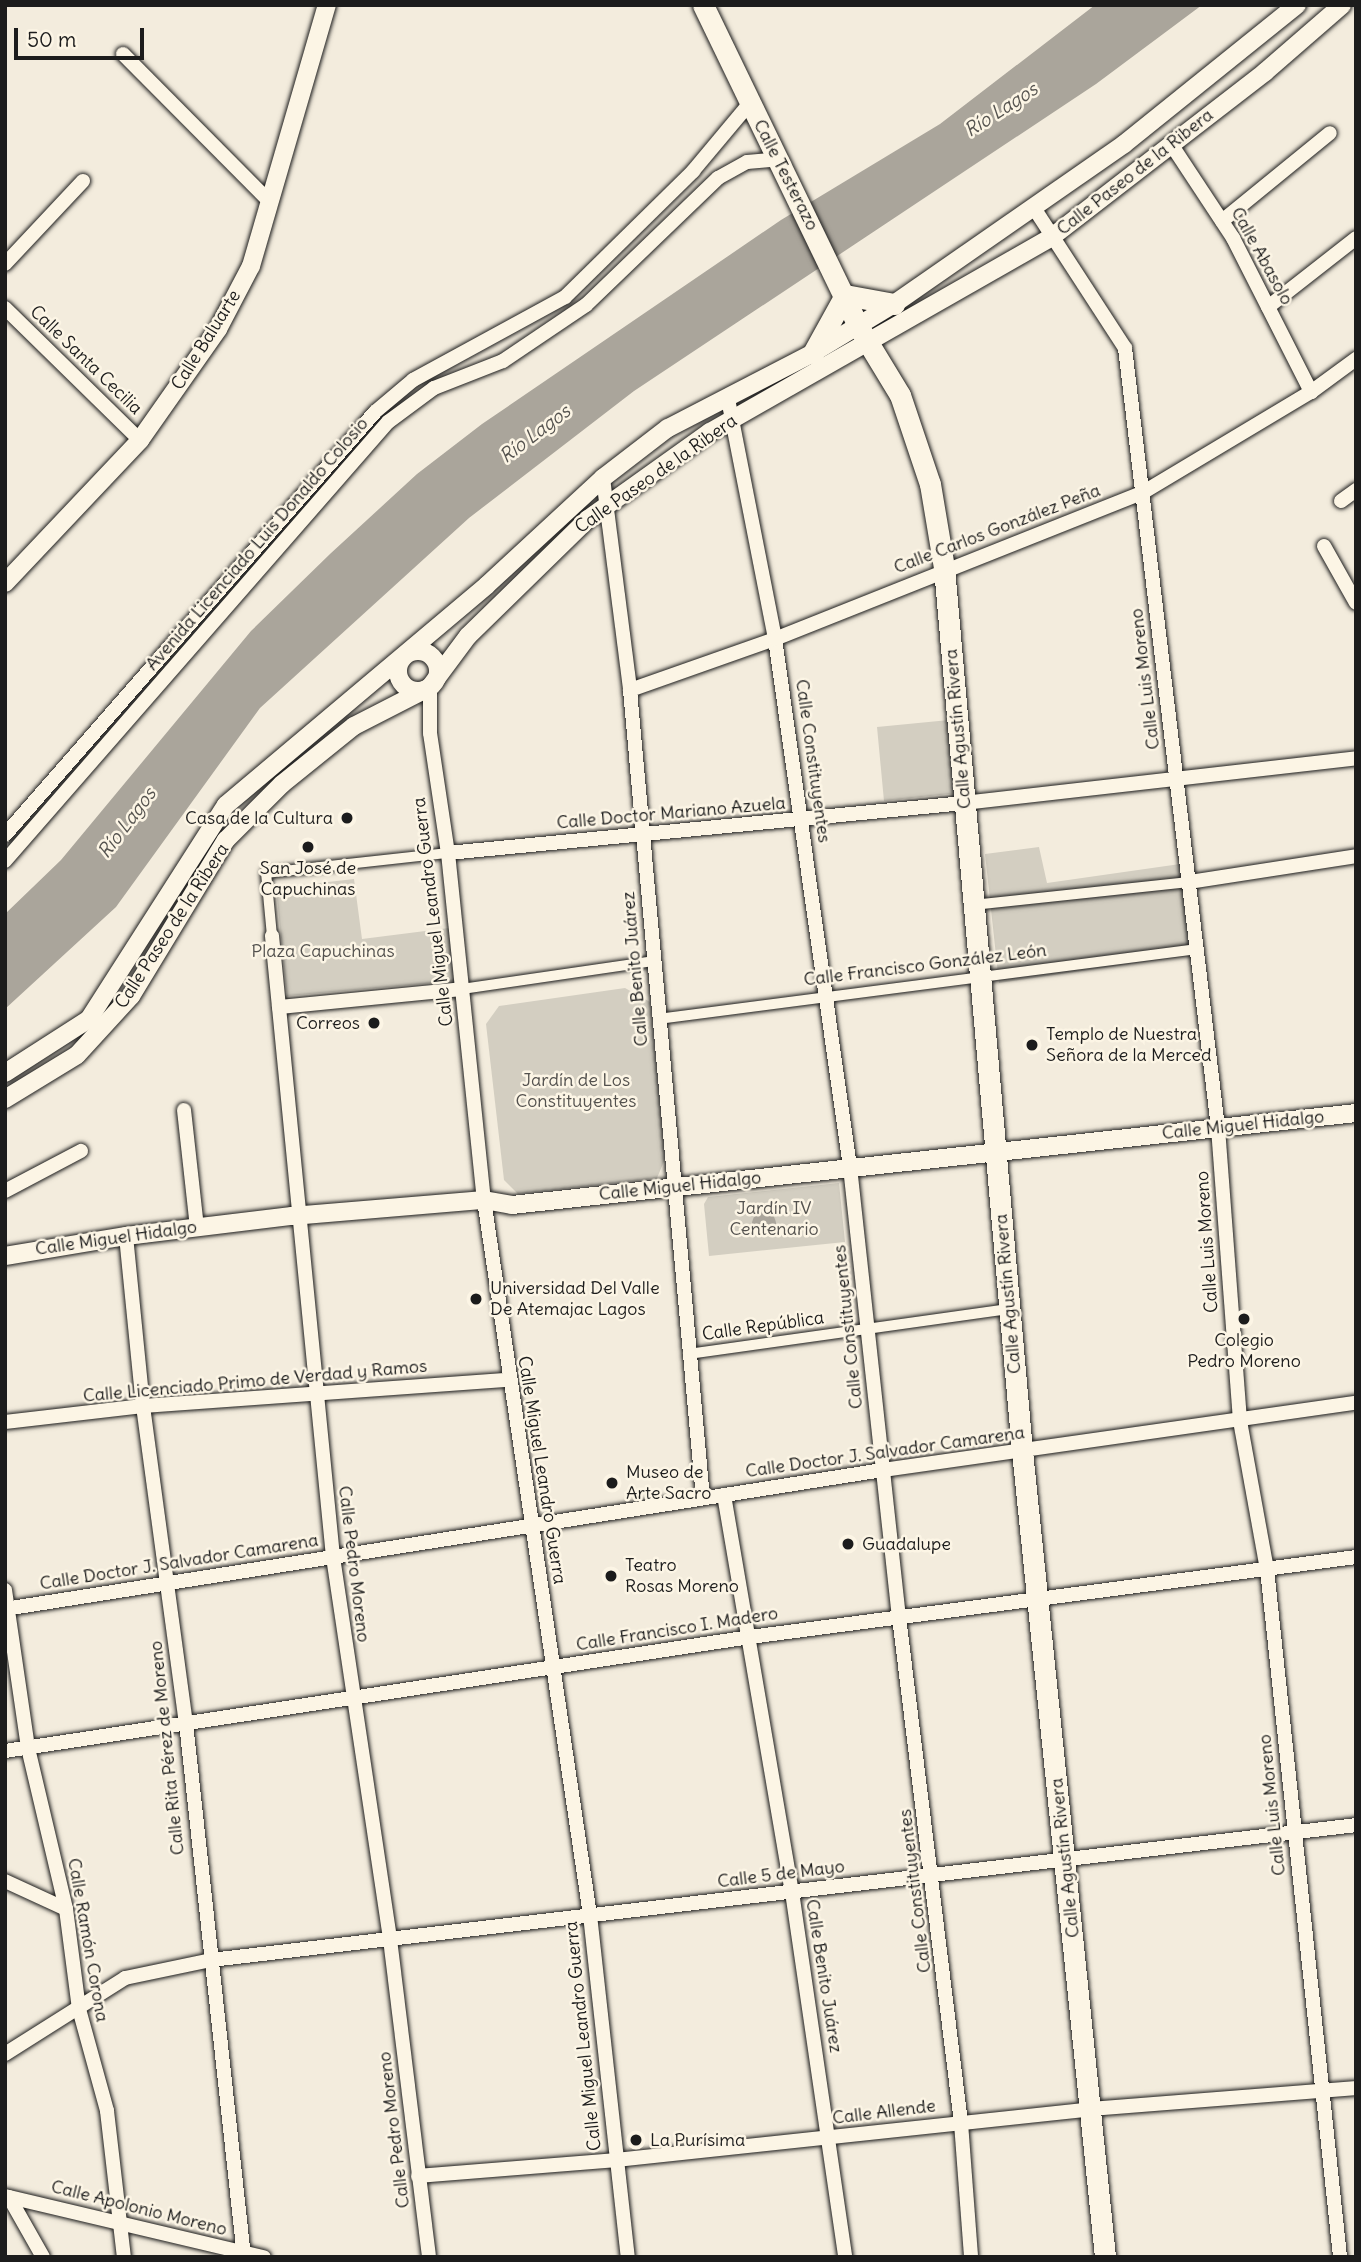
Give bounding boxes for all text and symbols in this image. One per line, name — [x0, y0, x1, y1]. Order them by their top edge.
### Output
scale bar — [18, 14, 147, 58]
text: 50 m — [27, 26, 76, 53]
water label: Río Lagos — [960, 78, 1042, 142]
street label: Calle Paseo de la Ribera — [1052, 104, 1218, 240]
street label: Calle Testerazo — [749, 116, 823, 234]
street label: Calle Abasolo — [1226, 203, 1298, 309]
street label: Calle Baluarte — [167, 286, 245, 394]
street label: Calle Santa Cecilia — [25, 301, 147, 419]
water label: Río Lagos — [495, 400, 575, 468]
street label: Calle Paseo de la Ribera — [571, 410, 741, 538]
street label: Avenida Licenciado Luis Donaldo Colosio — [141, 413, 373, 675]
street label: Calle Carlos González Peña — [891, 480, 1103, 578]
street label: Calle Luis Moreno — [1126, 607, 1164, 751]
street label: Calle Agustín Rivera — [940, 648, 976, 810]
street label: Calle Constituyentes — [791, 678, 835, 844]
water label: Río Lagos — [93, 783, 161, 863]
street label: Calle Doctor Mariano Azuela — [556, 792, 786, 834]
street label: Calle Miguel Leandro Guerra — [408, 796, 458, 1028]
place label: Casa de la Cultura — [185, 807, 333, 829]
marker: Casa de la Cultura — [339, 810, 355, 826]
street label: Calle Paseo de la Ribera — [110, 839, 234, 1013]
marker: San José de Capuchinas — [300, 839, 316, 855]
place label: San José de Capuchinas — [260, 858, 356, 900]
street label: Calle Benito Juárez — [617, 891, 653, 1047]
street label: Calle Francisco González León — [802, 939, 1048, 991]
park label: Plaza Capuchinas — [251, 940, 395, 962]
place label: Correos — [296, 1012, 360, 1034]
marker: Correos — [366, 1015, 382, 1031]
place label: Templo de Nuestra Señora de la Merced — [1046, 1024, 1212, 1066]
marker: Templo de Nuestra Señora de la Merced — [1024, 1037, 1040, 1053]
park label: Jardín de Los Constituyentes — [516, 1070, 636, 1112]
street label: Calle Miguel Hidalgo — [1161, 1106, 1325, 1144]
street label: Calle Miguel Hidalgo — [598, 1167, 762, 1205]
street label: Calle Luis Moreno — [1191, 1170, 1223, 1314]
park label: Jardín IV Centenario — [729, 1198, 819, 1240]
street label: Calle Agustín Rivera — [990, 1213, 1026, 1375]
street label: Calle Miguel Hidalgo — [34, 1216, 198, 1260]
street label: Calle Constituyentes — [829, 1244, 867, 1410]
place label: Universidad Del Valle De Atemajac Lagos — [490, 1278, 660, 1320]
marker: Universidad Del Valle De Atemajac Lagos — [468, 1291, 484, 1307]
street label: Calle República — [701, 1307, 825, 1345]
marker: Colegio Pedro Moreno — [1236, 1311, 1252, 1327]
place label: Colegio Pedro Moreno — [1187, 1330, 1301, 1372]
street label: Calle Miguel Leandro Guerra — [513, 1354, 571, 1586]
street label: Calle Licenciado Primo de Verdad y Ramos — [82, 1355, 428, 1407]
street label: Calle Doctor J. Salvador Camarena — [744, 1422, 1026, 1482]
place label: Museo de Arte Sacro — [626, 1462, 711, 1504]
marker: Museo de Arte Sacro — [604, 1475, 620, 1491]
street label: Calle Pedro Moreno — [334, 1484, 374, 1644]
street label: Calle Doctor J. Salvador Camarena — [38, 1529, 320, 1595]
place label: Guadalupe — [862, 1533, 951, 1555]
marker: Guadalupe — [840, 1536, 856, 1552]
place label: Teatro Rosas Moreno — [625, 1555, 739, 1598]
marker: Teatro Rosas Moreno — [603, 1568, 619, 1584]
street label: Calle Francisco I. Madero — [575, 1602, 779, 1656]
street label: Calle Rita Pérez de Moreno — [145, 1640, 189, 1856]
street label: Calle Luis Moreno — [1254, 1733, 1290, 1877]
street label: Calle Agustín Rivera — [1046, 1777, 1084, 1939]
street label: Calle Constituyentes — [894, 1808, 936, 1974]
street label: Calle 5 de Mayo — [716, 1855, 846, 1893]
street label: Calle Ramón Corona — [63, 1856, 113, 2024]
street label: Calle Benito Juárez — [801, 1898, 847, 2054]
street label: Calle Miguel Leandro Guerra — [560, 1920, 606, 2152]
street label: Calle Pedro Moreno — [374, 2050, 414, 2210]
street label: Calle Allende — [831, 2095, 937, 2129]
place label: La Purísima — [650, 2129, 745, 2151]
marker: La Purísima — [628, 2132, 644, 2148]
street label: Calle Apolonio Moreno — [49, 2176, 229, 2240]

